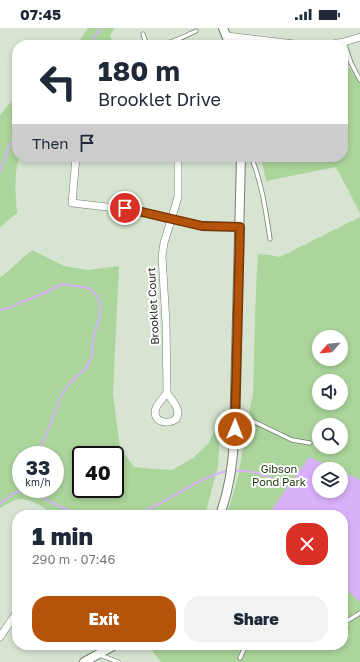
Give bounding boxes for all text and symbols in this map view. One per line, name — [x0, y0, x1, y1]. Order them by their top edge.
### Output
text: 07:45 — [20, 5, 61, 23]
text: 180 m — [98, 54, 180, 87]
icon: left — [32, 56, 84, 108]
text: Brooklet Drive — [98, 88, 221, 110]
icon: arrive — [76, 132, 98, 154]
text: Then — [32, 134, 68, 152]
pin — [108, 191, 142, 225]
icon: arrive — [114, 197, 136, 219]
street label: Brooklet Court — [144, 267, 161, 345]
north arrow — [312, 330, 348, 366]
map controls — [312, 330, 348, 498]
button: sound — [312, 374, 348, 410]
position arrow — [214, 408, 256, 450]
button: search — [312, 418, 348, 454]
speed limit sign: 40 — [72, 446, 124, 498]
text: 33 — [26, 455, 50, 479]
park label: Gibson Pond Park — [252, 462, 306, 488]
button: layers — [312, 462, 348, 498]
text: km/h — [25, 476, 51, 488]
text: 1 min — [32, 521, 93, 550]
button: close — [286, 523, 328, 565]
text: 290 m · 07:46 — [32, 551, 115, 567]
button: Exit — [32, 596, 176, 642]
button: Share — [184, 596, 328, 642]

